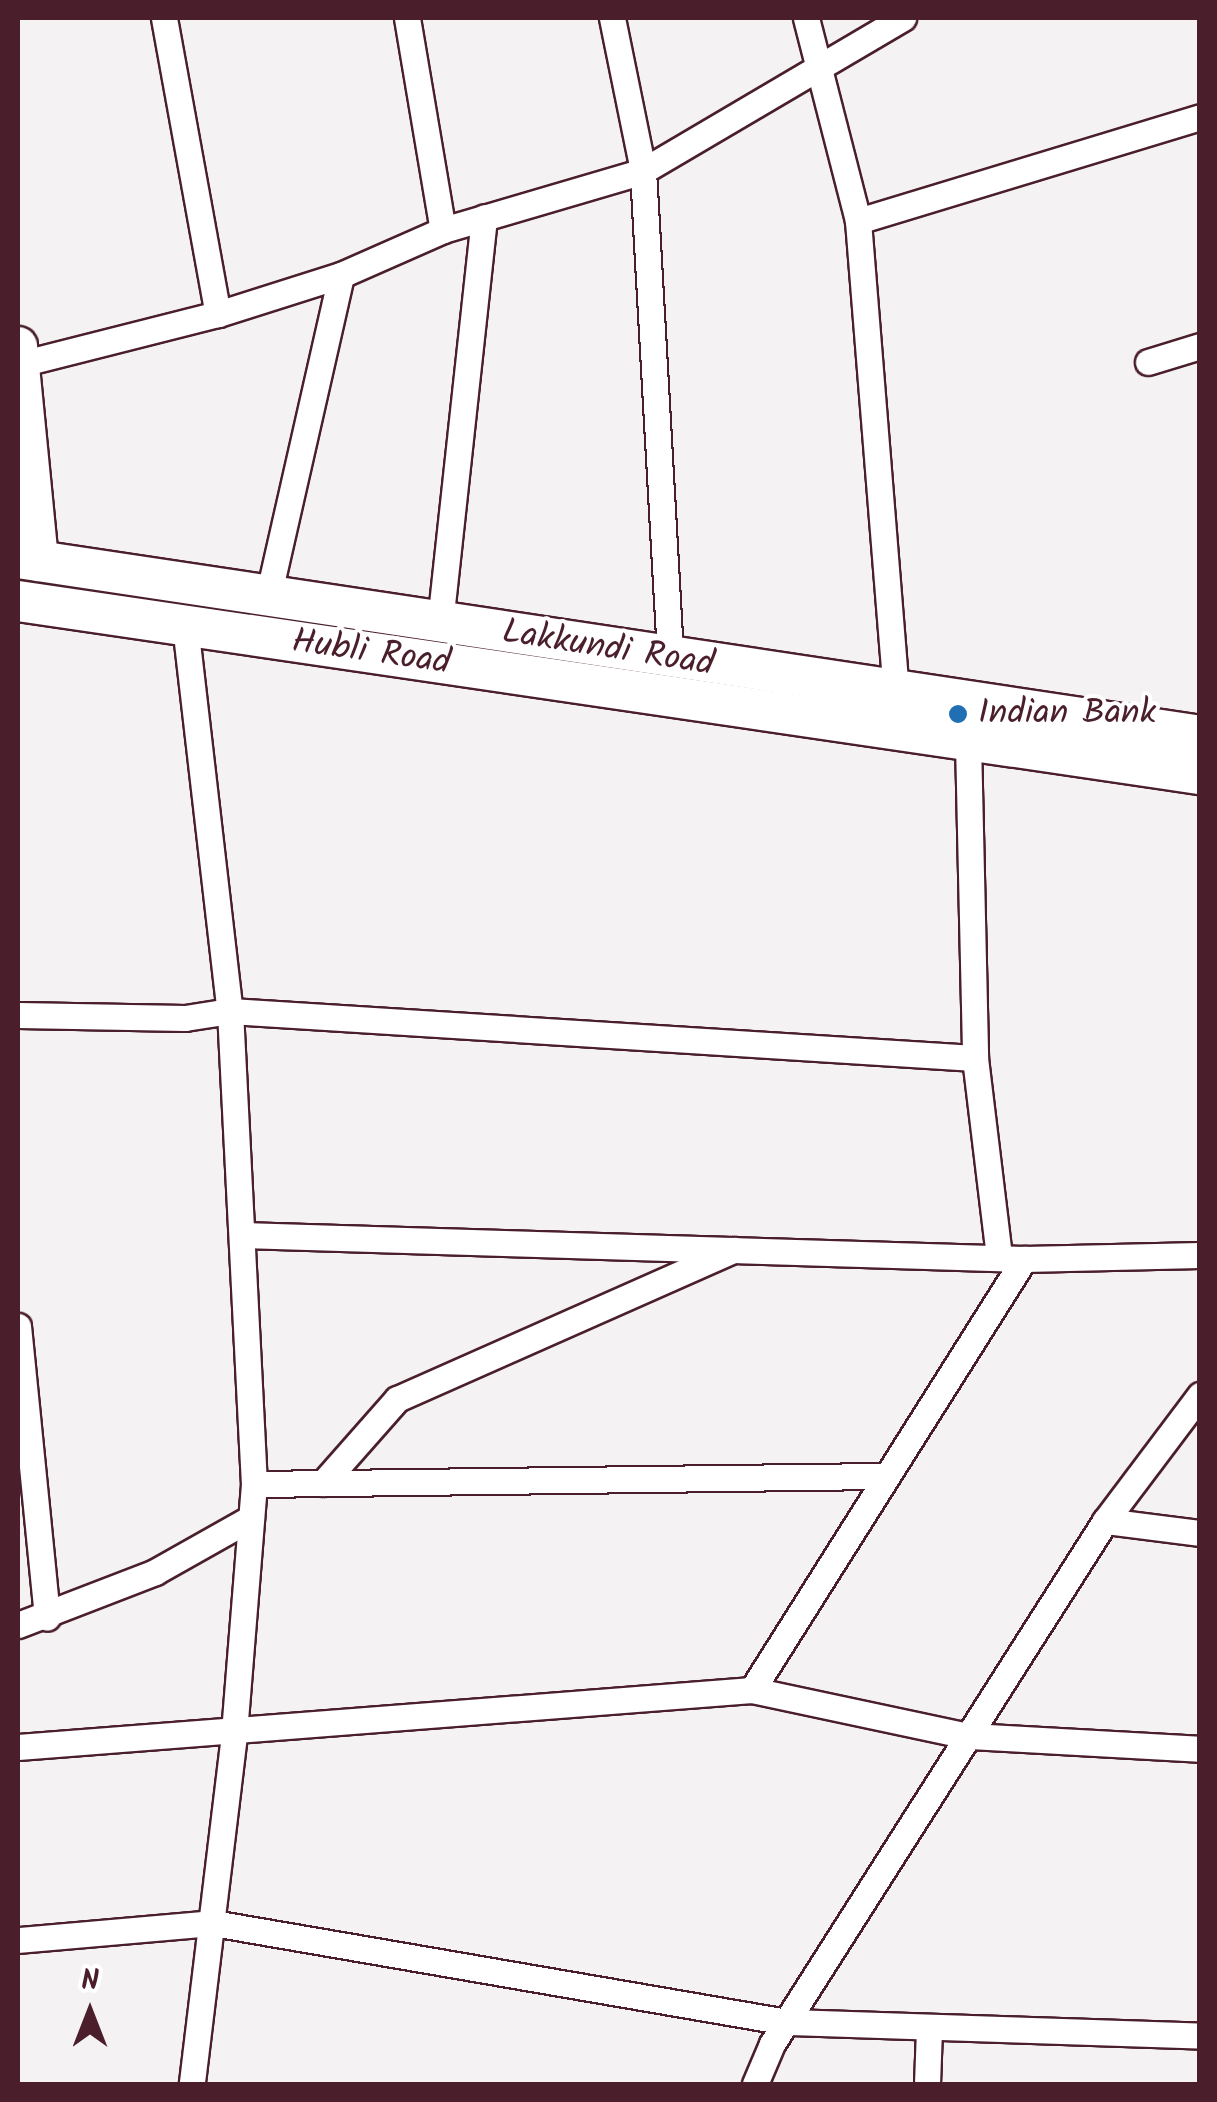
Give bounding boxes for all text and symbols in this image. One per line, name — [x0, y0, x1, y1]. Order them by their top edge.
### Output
street label: Lakkundi Road — [499, 612, 717, 686]
street label: Hubli Road — [289, 621, 453, 685]
place label: Indian Bank — [978, 693, 1156, 735]
marker: Indian Bank — [947, 703, 969, 725]
text: N — [81, 1959, 99, 2004]
north arrow — [40, 1962, 140, 2062]

